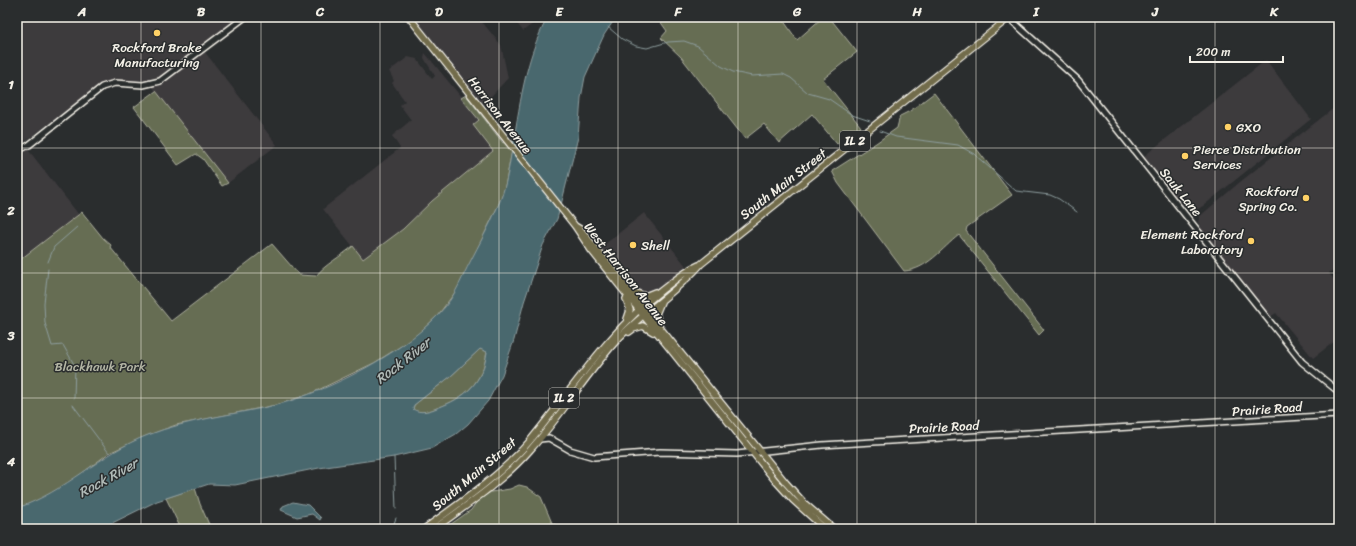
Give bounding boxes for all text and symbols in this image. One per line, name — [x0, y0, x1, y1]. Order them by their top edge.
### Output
text: A — [77, 0, 86, 23]
text: B — [197, 0, 206, 23]
text: C — [315, 0, 325, 23]
text: D — [435, 0, 443, 23]
text: E — [555, 0, 564, 23]
text: F — [673, 0, 682, 23]
text: G — [792, 0, 802, 23]
text: H — [911, 0, 922, 23]
text: I — [1032, 0, 1040, 23]
text: J — [1151, 0, 1159, 23]
text: K — [1269, 0, 1279, 23]
marker: Rockford Brake Manufacturing — [152, 28, 162, 38]
place label: Rockford Brake Manufacturing — [112, 36, 202, 74]
scale bar — [1190, 38, 1283, 64]
text: 200 m — [1196, 41, 1230, 63]
street label: Harrison Avenue — [462, 71, 538, 159]
text: 1 — [8, 73, 14, 96]
place label: GXO — [1236, 116, 1261, 139]
marker: GXO — [1223, 122, 1233, 132]
road number: IL 2 — [840, 131, 870, 151]
place label: Pierce Distribution Services — [1193, 138, 1301, 176]
street label: South Main Street — [734, 142, 832, 226]
marker: Pierce Distribution Services — [1180, 151, 1190, 161]
street label: Sauk Lane — [1154, 162, 1208, 222]
place label: Rockford Spring Co. — [1238, 180, 1299, 218]
marker: Rockford Spring Co. — [1301, 193, 1311, 203]
text: 2 — [6, 199, 15, 222]
street label: West Harrison Avenue — [578, 217, 674, 331]
place label: Element Rockford Laboratory — [1140, 223, 1244, 261]
place label: Shell — [641, 234, 670, 257]
marker: Element Rockford Laboratory — [1246, 236, 1256, 246]
marker: Shell — [628, 240, 638, 250]
text: 3 — [6, 324, 15, 347]
water label: Rock River — [370, 329, 439, 391]
park label: Blackhawk Park — [54, 355, 146, 378]
road number: IL 2 — [549, 388, 579, 408]
street label: Prairie Road — [1231, 395, 1304, 423]
street label: Prairie Road — [908, 414, 981, 440]
street label: South Main Street — [426, 431, 522, 517]
text: 4 — [6, 450, 16, 473]
water label: Rock River — [74, 450, 145, 505]

